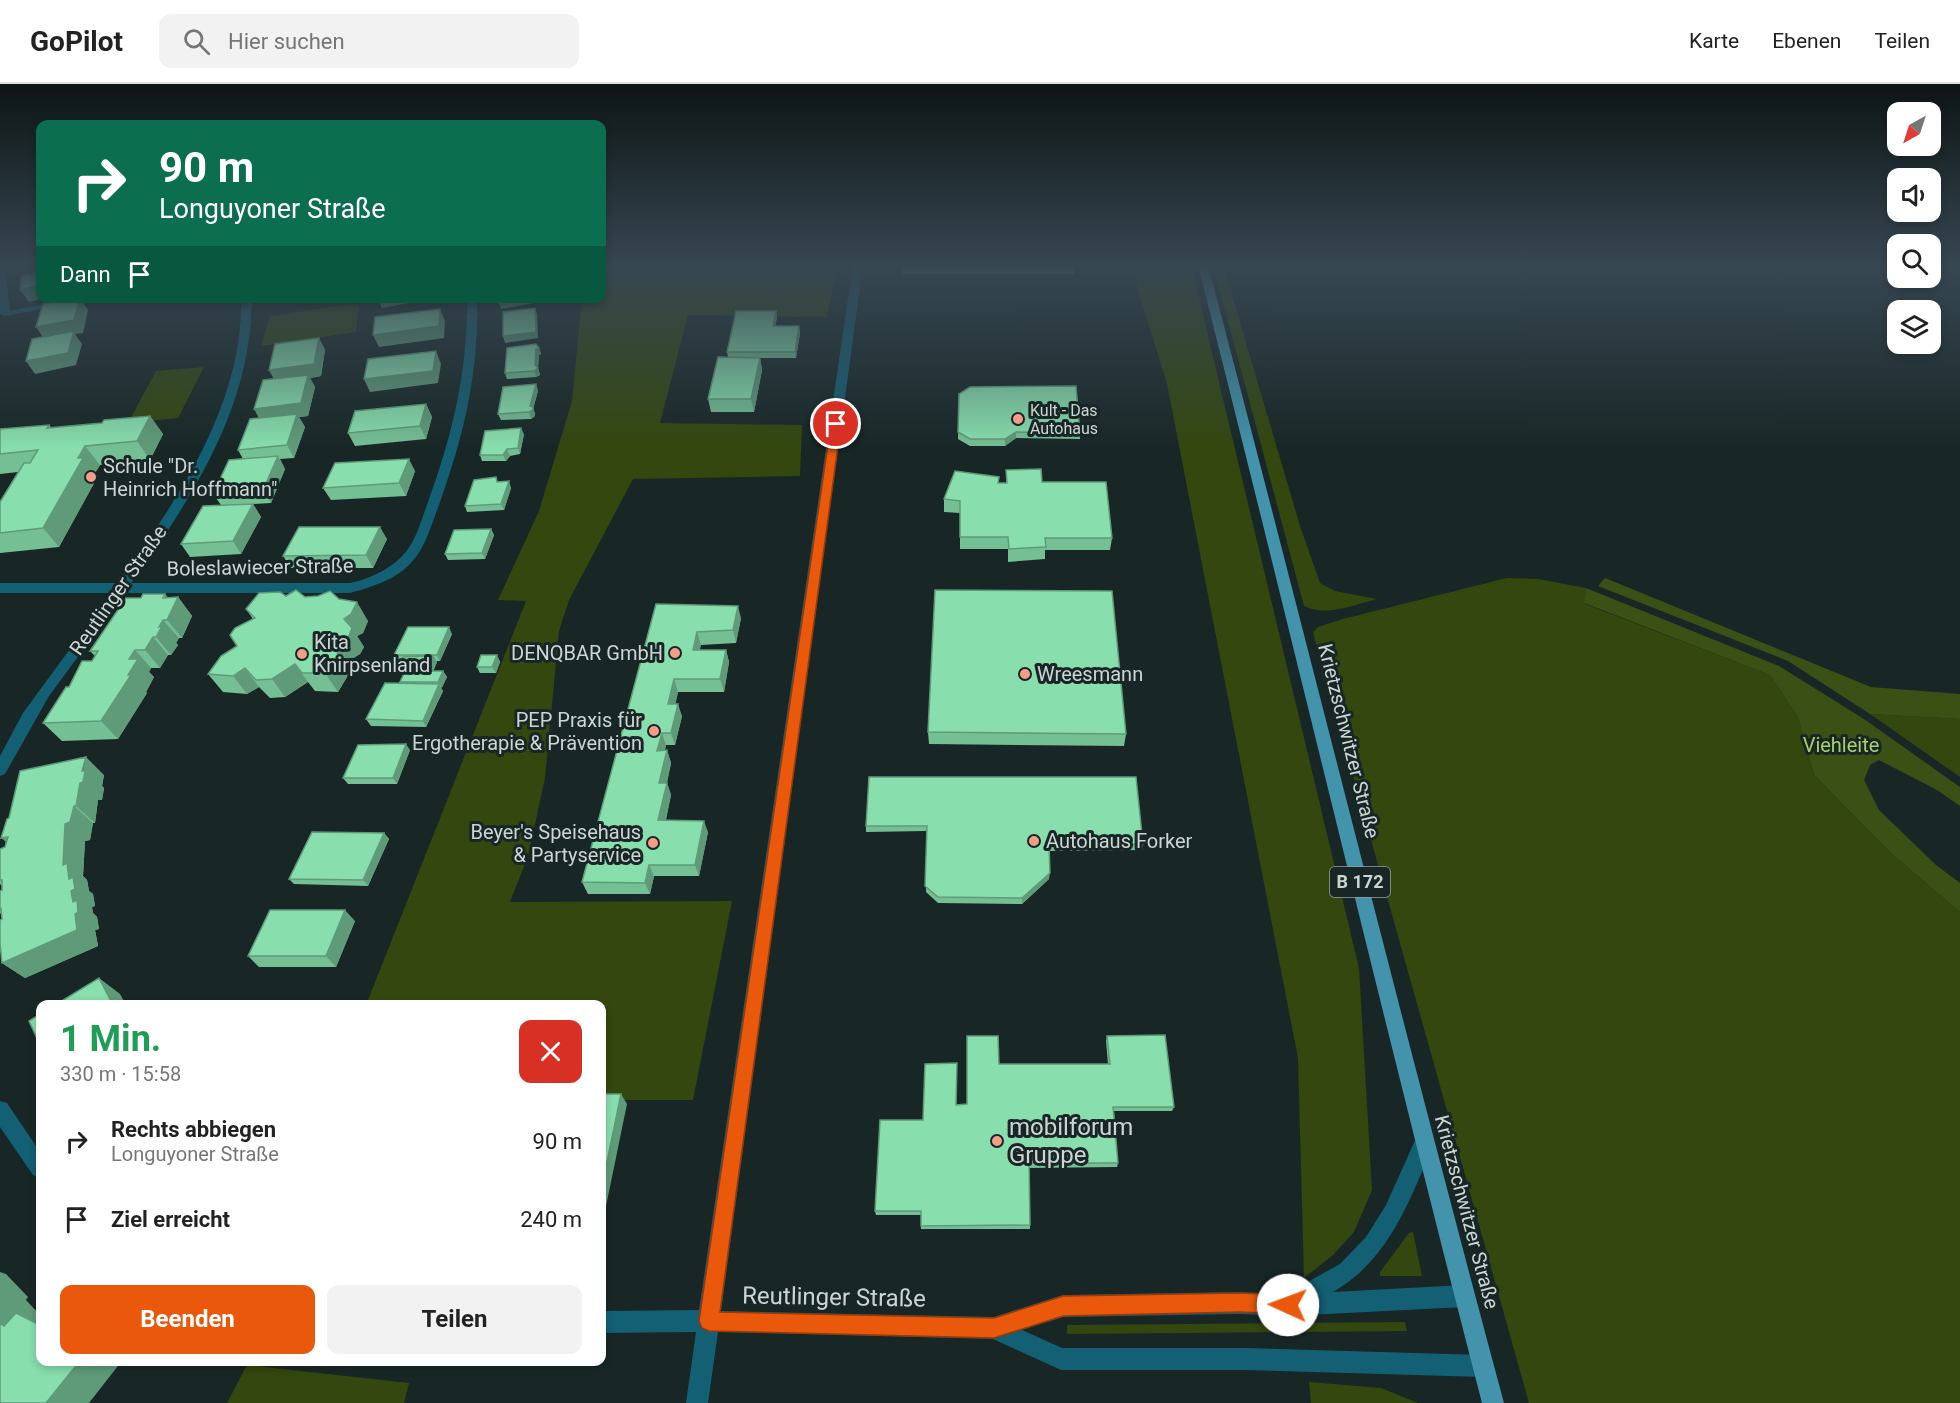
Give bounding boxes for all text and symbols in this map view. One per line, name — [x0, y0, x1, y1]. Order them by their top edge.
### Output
search box — [159, 14, 579, 68]
text: GoPilot — [30, 25, 123, 58]
icon: search — [180, 25, 213, 58]
text: Hier suchen — [228, 29, 345, 54]
text: Karte — [1689, 29, 1739, 53]
text: Ebenen — [1772, 29, 1841, 53]
text: Teilen — [1874, 29, 1930, 53]
north arrow — [1887, 102, 1941, 156]
map controls — [1887, 102, 1941, 354]
text: 90 m — [159, 143, 254, 192]
icon: right — [60, 144, 138, 222]
button: sound — [1887, 168, 1941, 222]
text: Longuyoner Straße — [159, 193, 386, 225]
button: search — [1887, 234, 1941, 288]
icon: arrive — [123, 258, 156, 291]
text: Dann — [60, 262, 111, 287]
button: layers — [1887, 300, 1941, 354]
pin — [810, 398, 861, 449]
place label: Kult - Das Autohaus — [1030, 401, 1098, 438]
icon: arrive — [819, 407, 852, 440]
marker: Kult - Das Autohaus — [1011, 412, 1025, 426]
place label: Schule "Dr. Heinrich Hoffmann" — [103, 454, 277, 501]
marker: Schule "Dr. Heinrich Hoffmann" — [84, 470, 98, 484]
street label: Reutlinger Straße — [64, 520, 172, 660]
street label: Boleslawiecer Straße — [166, 553, 354, 581]
place label: Kita Knirpsenland — [314, 630, 430, 677]
place label: DENQBAR GmbH — [511, 641, 663, 665]
street label: Krietzschwitzer Straße — [1313, 641, 1385, 841]
marker: DENQBAR GmbH — [668, 646, 682, 660]
marker: Kita Knirpsenland — [295, 647, 309, 661]
place label: Wreesmann — [1037, 662, 1143, 686]
marker: Wreesmann — [1018, 667, 1032, 681]
place label: PEP Praxis für Ergotherapie & Prävention — [412, 708, 642, 755]
marker: PEP Praxis für Ergotherapie & Prävention — [647, 724, 661, 738]
park label: Viehleite — [1803, 733, 1879, 757]
place label: Beyer's Speisehaus & Partyservice — [470, 820, 641, 867]
place label: Autohaus Forker — [1046, 829, 1193, 853]
marker: Autohaus Forker — [1027, 834, 1041, 848]
marker: Beyer's Speisehaus & Partyservice — [646, 836, 660, 850]
road number: B 172 — [1330, 867, 1390, 897]
text: 1 Min. — [60, 1018, 161, 1060]
button: close — [519, 1020, 582, 1083]
text: 330 m · 15:58 — [60, 1062, 181, 1086]
street label: Krietzschwitzer Straße — [1430, 1112, 1504, 1312]
place label: mobilforum Gruppe — [1009, 1113, 1133, 1169]
text: Rechts abbiegen — [111, 1117, 276, 1142]
icon: right — [60, 1125, 93, 1158]
text: 90 m — [533, 1129, 582, 1154]
marker: mobilforum Gruppe — [990, 1134, 1004, 1148]
text: Longuyoner Straße — [111, 1142, 279, 1166]
icon: arrive — [60, 1203, 93, 1236]
text: Ziel erreicht — [111, 1207, 230, 1232]
text: 240 m — [520, 1207, 582, 1232]
position arrow — [1256, 1273, 1320, 1337]
street label: Reutlinger Straße — [742, 1281, 926, 1313]
button: Beenden — [60, 1285, 315, 1354]
button: Teilen — [327, 1285, 582, 1354]

